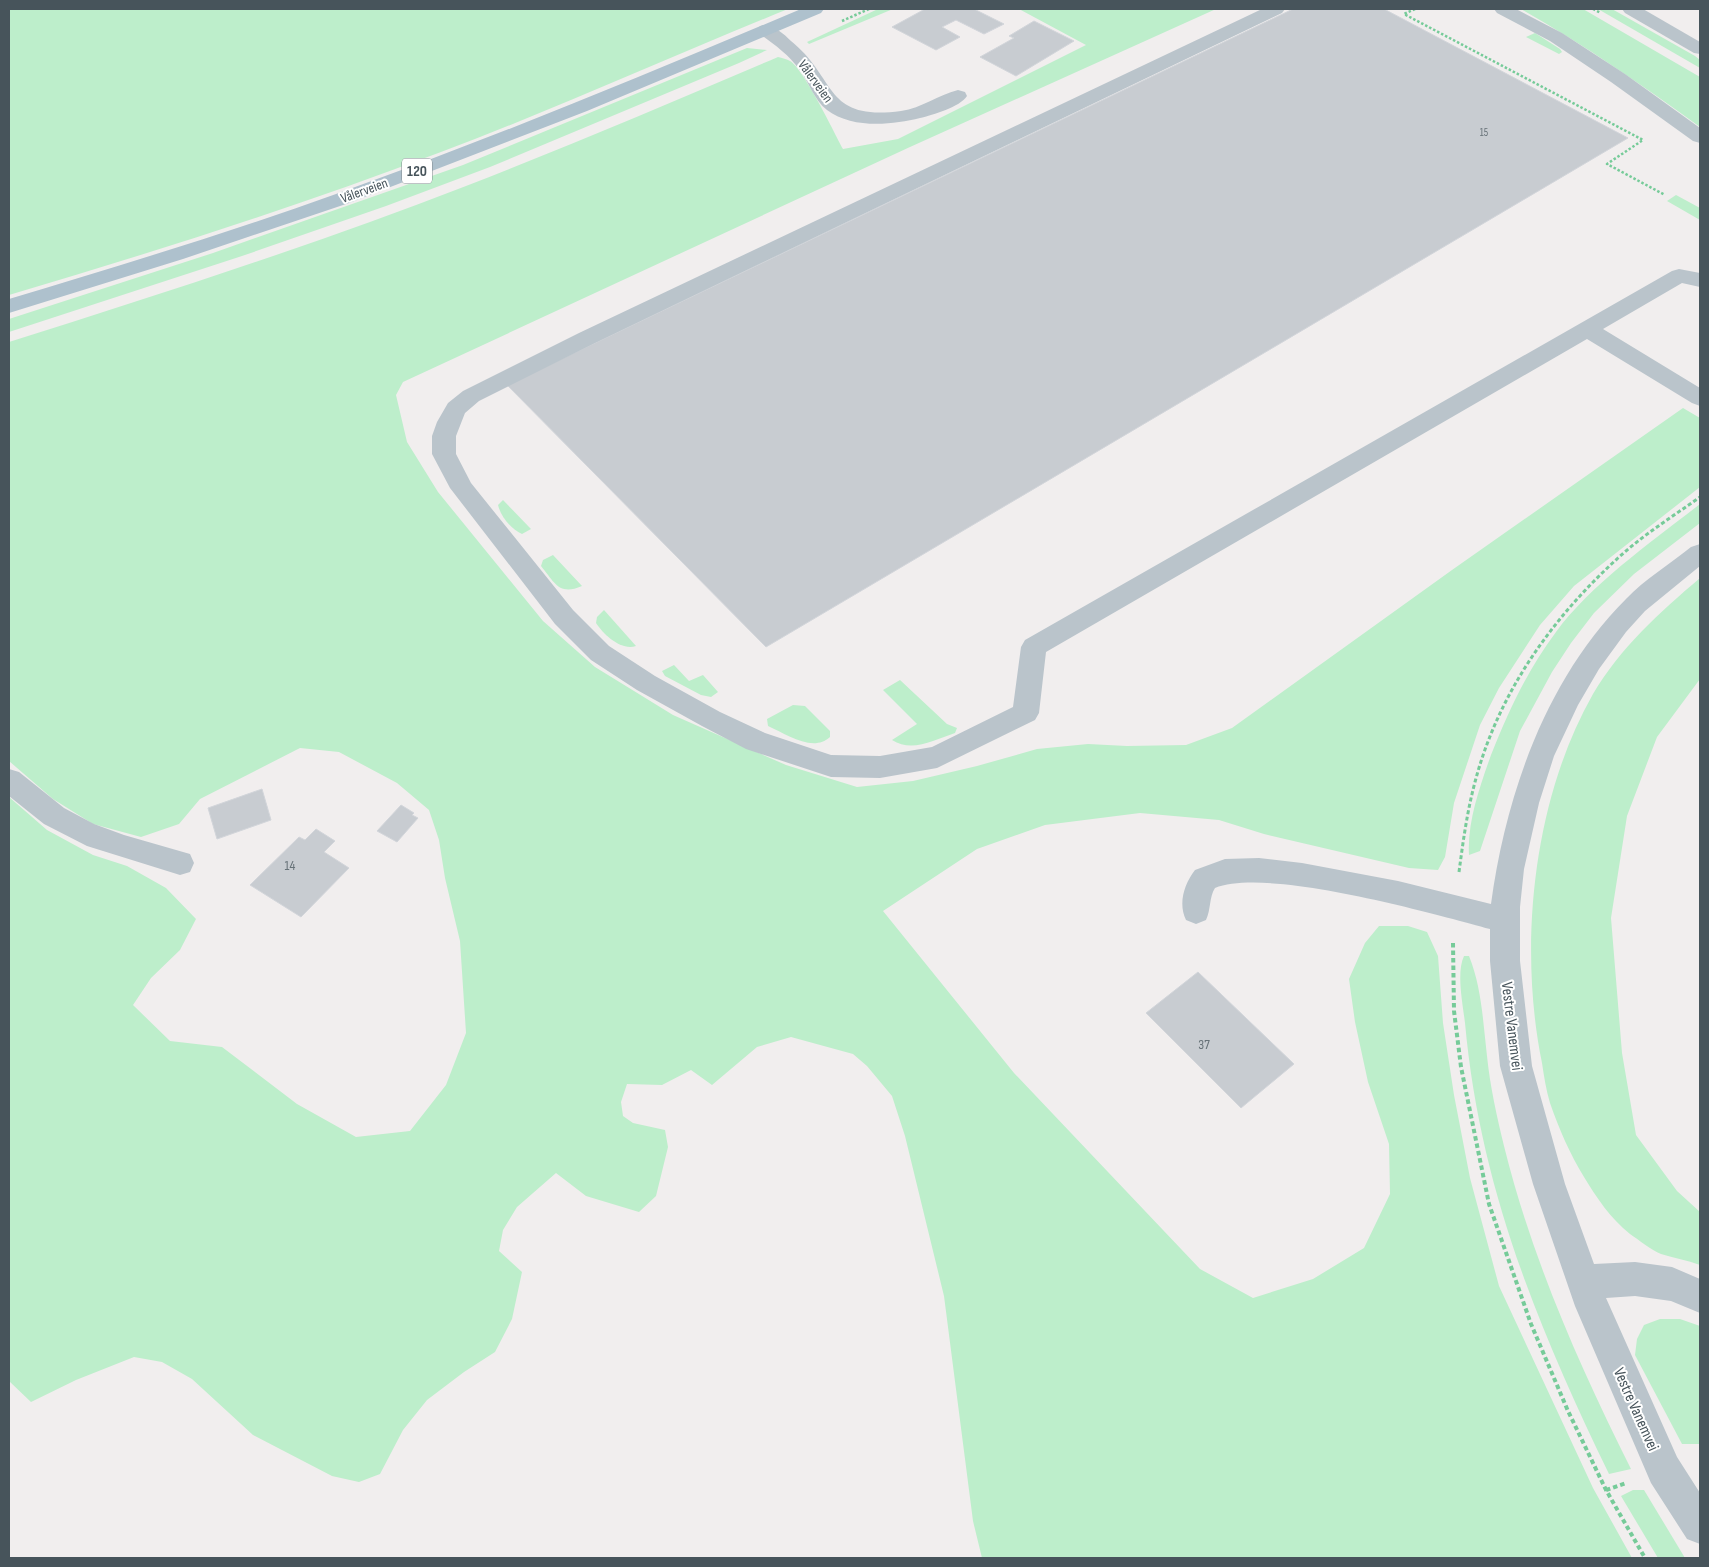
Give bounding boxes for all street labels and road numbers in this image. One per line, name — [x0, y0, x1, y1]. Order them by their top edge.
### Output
street label: Vålerveien — [794, 57, 837, 106]
road number: 120 — [402, 158, 432, 184]
street label: Vålerveien — [338, 174, 390, 207]
street label: Vestre Vanemvei — [1497, 981, 1526, 1071]
street label: Vestre Vanemvei — [1609, 1365, 1662, 1454]

